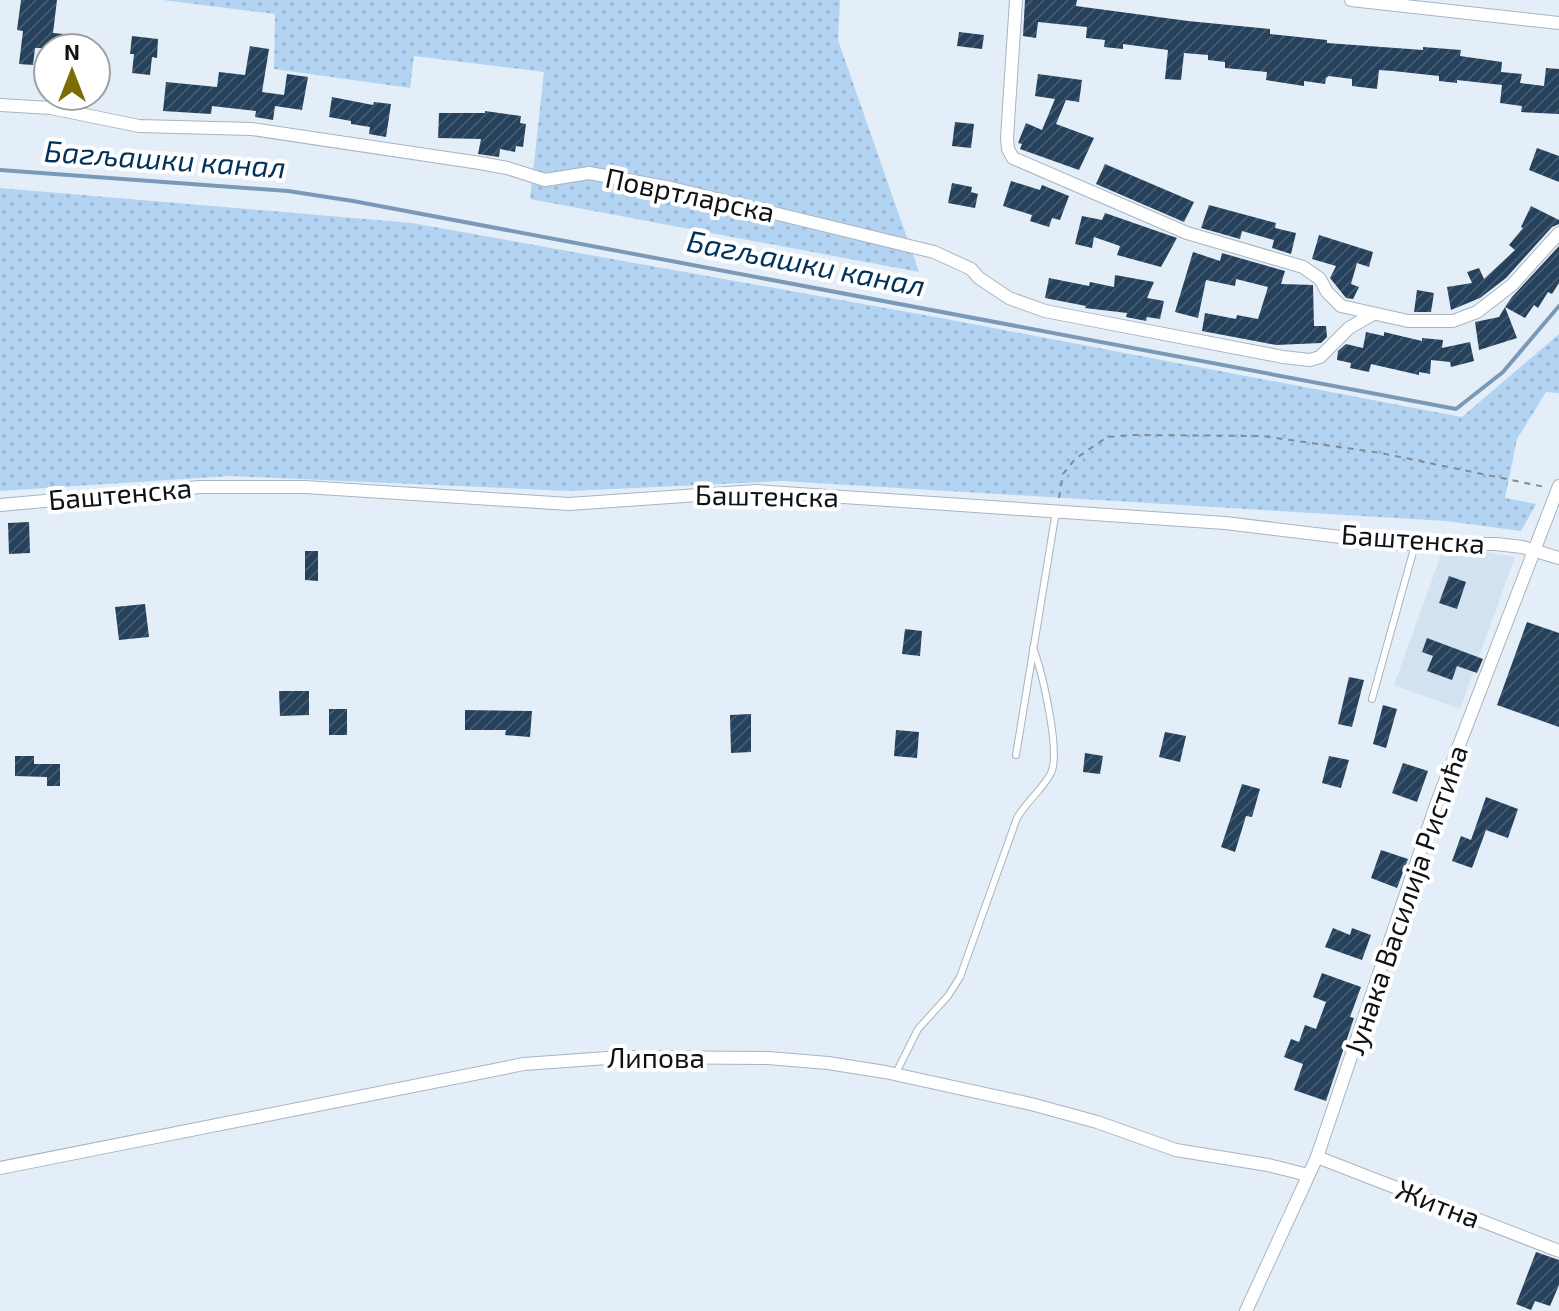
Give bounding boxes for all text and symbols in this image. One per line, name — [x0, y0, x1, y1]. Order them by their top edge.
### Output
north arrow — [32, 32, 112, 112]
text: N — [64, 38, 80, 64]
water label: Багљашки канал — [43, 132, 287, 184]
street label: Повртларска — [603, 160, 778, 229]
water label: Багљашки канал — [684, 221, 929, 303]
street label: Баштенска — [47, 470, 193, 516]
street label: Баштенска — [695, 477, 839, 513]
street label: Баштенска — [1340, 516, 1486, 560]
street label: Јунака Василија Ристића — [1336, 740, 1474, 1059]
street label: Липова — [607, 1040, 705, 1074]
street label: Житна — [1391, 1172, 1485, 1235]

